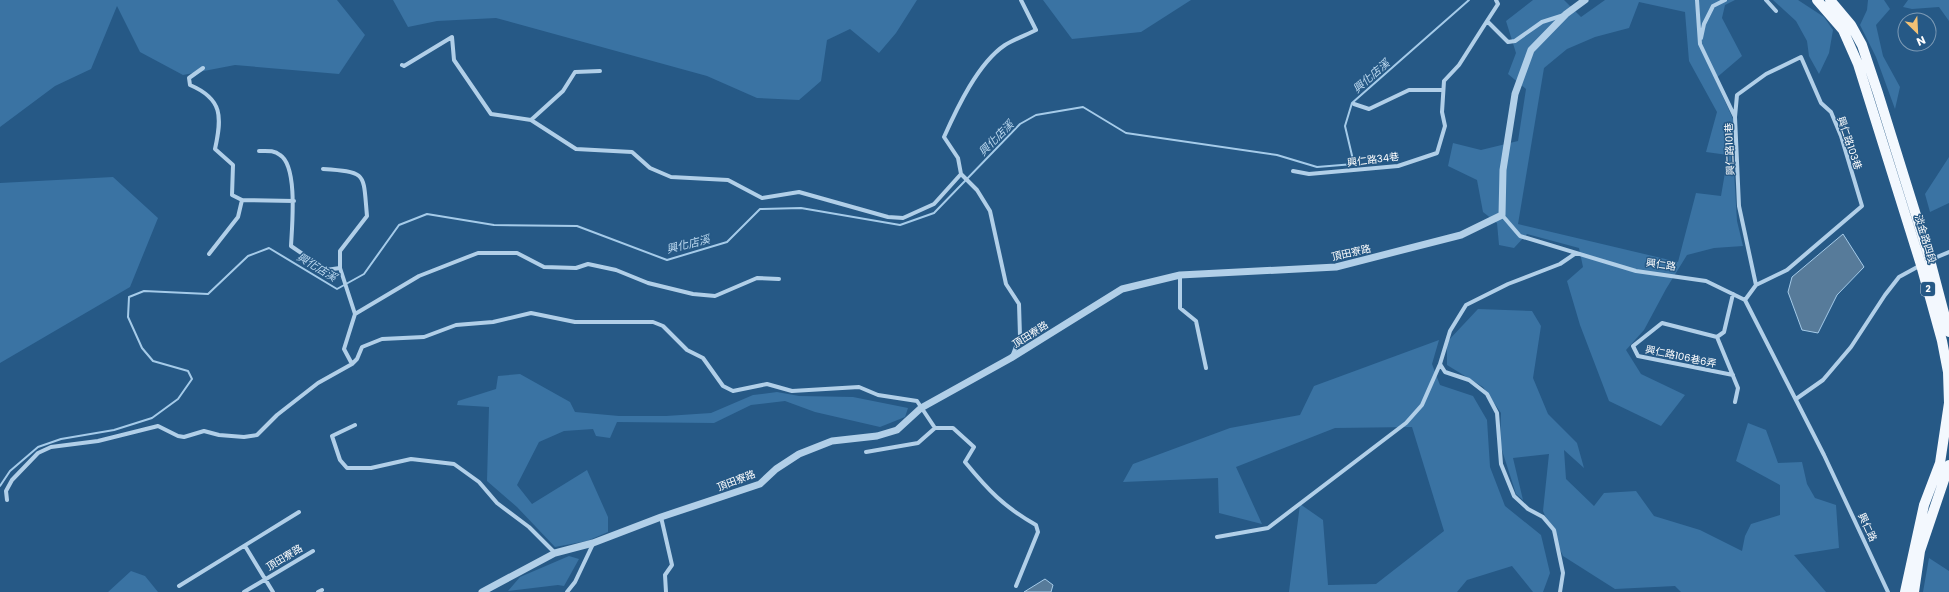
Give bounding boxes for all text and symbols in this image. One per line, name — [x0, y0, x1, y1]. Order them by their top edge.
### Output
north arrow — [1897, 12, 1937, 52]
text: N — [1914, 32, 1928, 50]
water label: 興化店溪 — [1349, 54, 1394, 96]
water label: 興化店溪 — [975, 115, 1019, 159]
street label: 興仁路103巷 — [1833, 115, 1866, 172]
street label: 興仁路101巷 — [1721, 122, 1738, 176]
street label: 興仁路34巷 — [1346, 149, 1400, 170]
street label: 淡金路四段 — [1911, 213, 1940, 265]
water label: 興化店溪 — [665, 230, 713, 257]
street label: 頂田寮路 — [1330, 241, 1372, 264]
water label: 興化店溪 — [294, 249, 342, 286]
street label: 興仁路 — [1645, 255, 1677, 274]
road number: 2 — [1921, 282, 1935, 296]
street label: 頂田寮路 — [1009, 317, 1051, 351]
street label: 興仁路106巷6弄 — [1644, 342, 1718, 371]
street label: 頂田寮路 — [715, 466, 758, 495]
street label: 興仁路 — [1854, 510, 1881, 544]
street label: 頂田寮路 — [263, 541, 305, 574]

